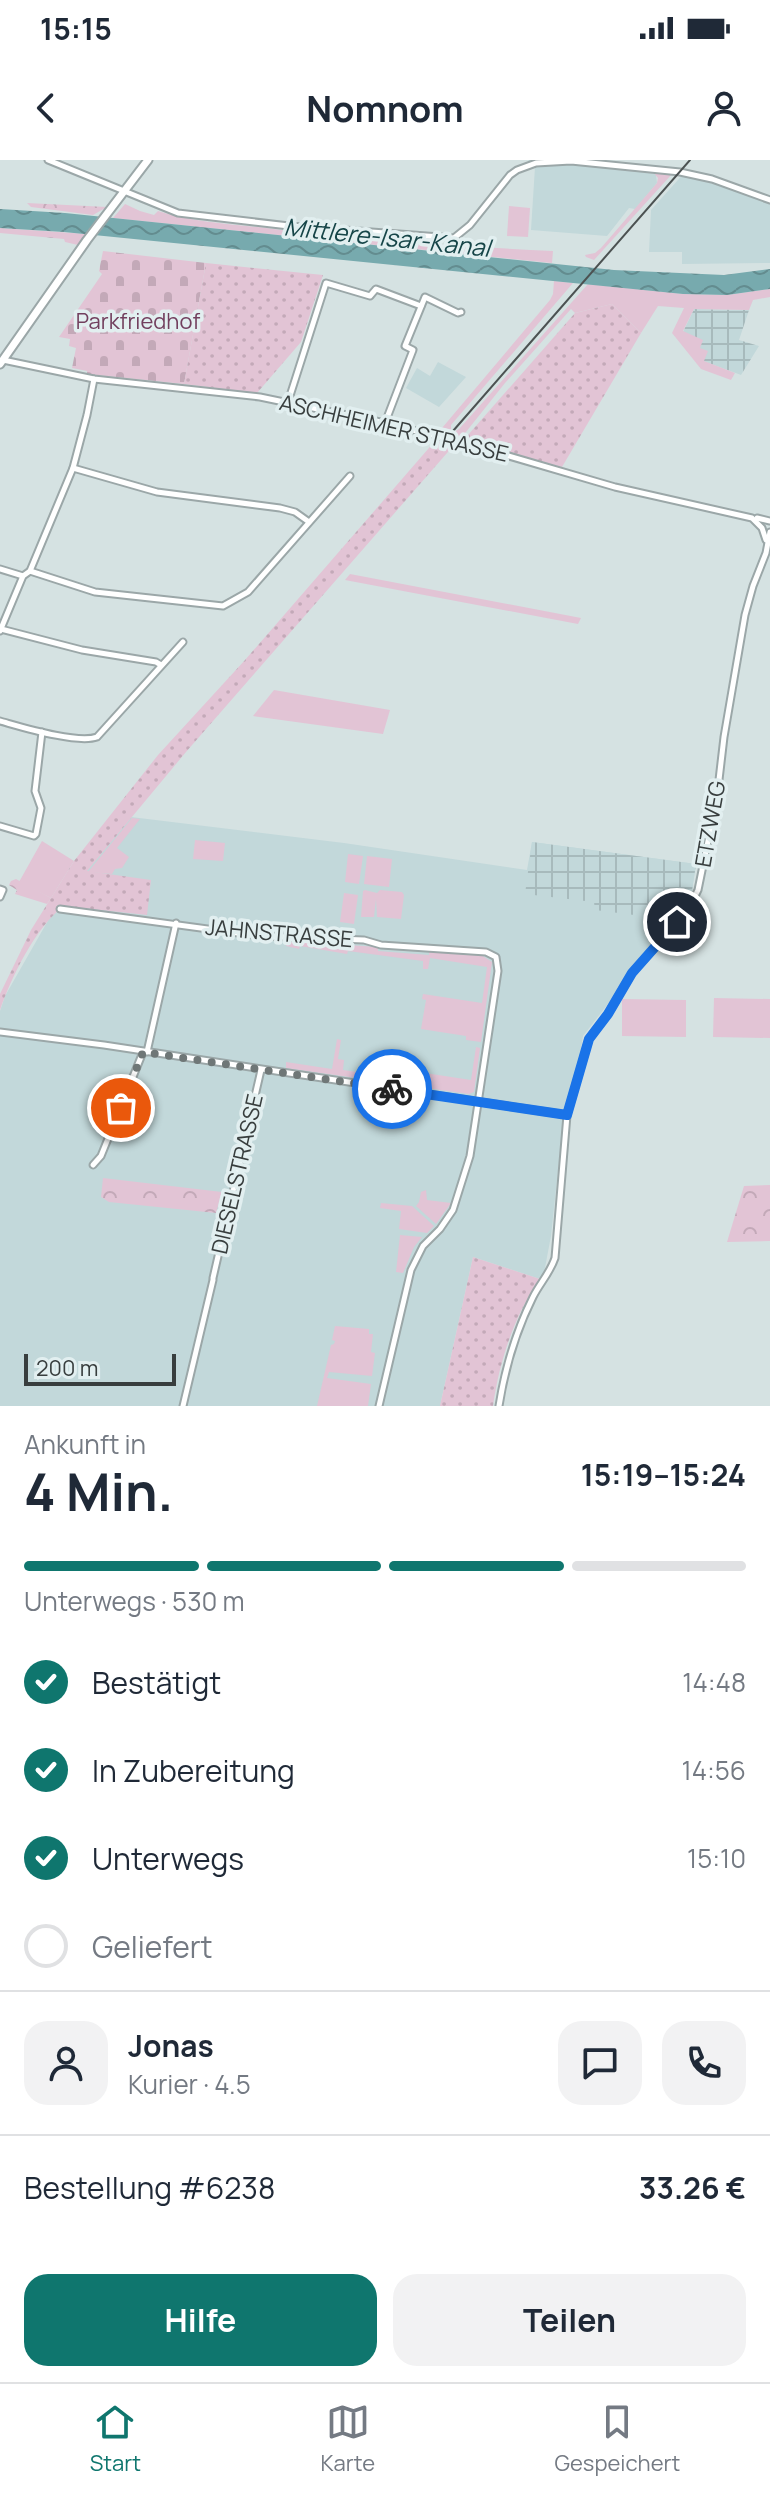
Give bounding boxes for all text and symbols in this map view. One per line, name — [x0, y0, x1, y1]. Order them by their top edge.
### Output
text: 15:15 — [40, 8, 112, 49]
text: Nomnom — [306, 84, 464, 133]
icon: back — [24, 86, 68, 130]
icon: person — [702, 86, 746, 130]
water label: Mittlere-Isar-Kanal — [283, 209, 495, 264]
park label: Parkfriedhof — [76, 306, 200, 336]
street label: ASCHHEIMER STRASSE — [277, 387, 511, 469]
street label: ETZWEG — [688, 778, 732, 870]
pin — [643, 888, 711, 956]
icon: home — [655, 900, 699, 944]
street label: JAHNSTRASSE — [204, 912, 354, 954]
courier — [352, 1049, 432, 1129]
icon: bike — [370, 1067, 414, 1111]
pin — [87, 1074, 155, 1142]
icon: bag — [99, 1086, 143, 1130]
street label: DIESELSTRASSE — [204, 1091, 270, 1257]
scale bar — [24, 1350, 176, 1386]
text: 200 m — [36, 1353, 98, 1383]
text: Ankunft in — [24, 1426, 146, 1462]
text: 15:19–15:24 — [581, 1454, 746, 1495]
text: 4 Min. — [24, 1456, 173, 1527]
text: Unterwegs · 530 m — [24, 1583, 245, 1619]
icon: check — [24, 1660, 68, 1704]
text: Bestätigt — [92, 1662, 221, 1703]
text: 14:48 — [682, 1664, 746, 1700]
icon: check — [24, 1748, 68, 1792]
text: In Zubereitung — [92, 1750, 295, 1791]
text: 14:56 — [682, 1752, 746, 1788]
icon: check — [24, 1836, 68, 1880]
text: Unterwegs — [92, 1838, 244, 1879]
text: 15:10 — [687, 1840, 746, 1876]
text: Geliefert — [92, 1926, 213, 1967]
button: person — [24, 2021, 108, 2105]
button: chat — [558, 2021, 642, 2105]
button: phone — [662, 2021, 746, 2105]
text: Jonas — [128, 2025, 214, 2066]
text: Kurier · 4.5 — [128, 2066, 251, 2102]
text: Bestellung #6238 — [24, 2167, 275, 2208]
text: 33.26 € — [639, 2167, 746, 2208]
button: Hilfe — [24, 2274, 377, 2366]
button: Teilen — [393, 2274, 746, 2366]
tab: Start — [90, 2400, 141, 2478]
tab: Karte — [321, 2400, 375, 2478]
tab: Gespeichert — [554, 2400, 680, 2478]

